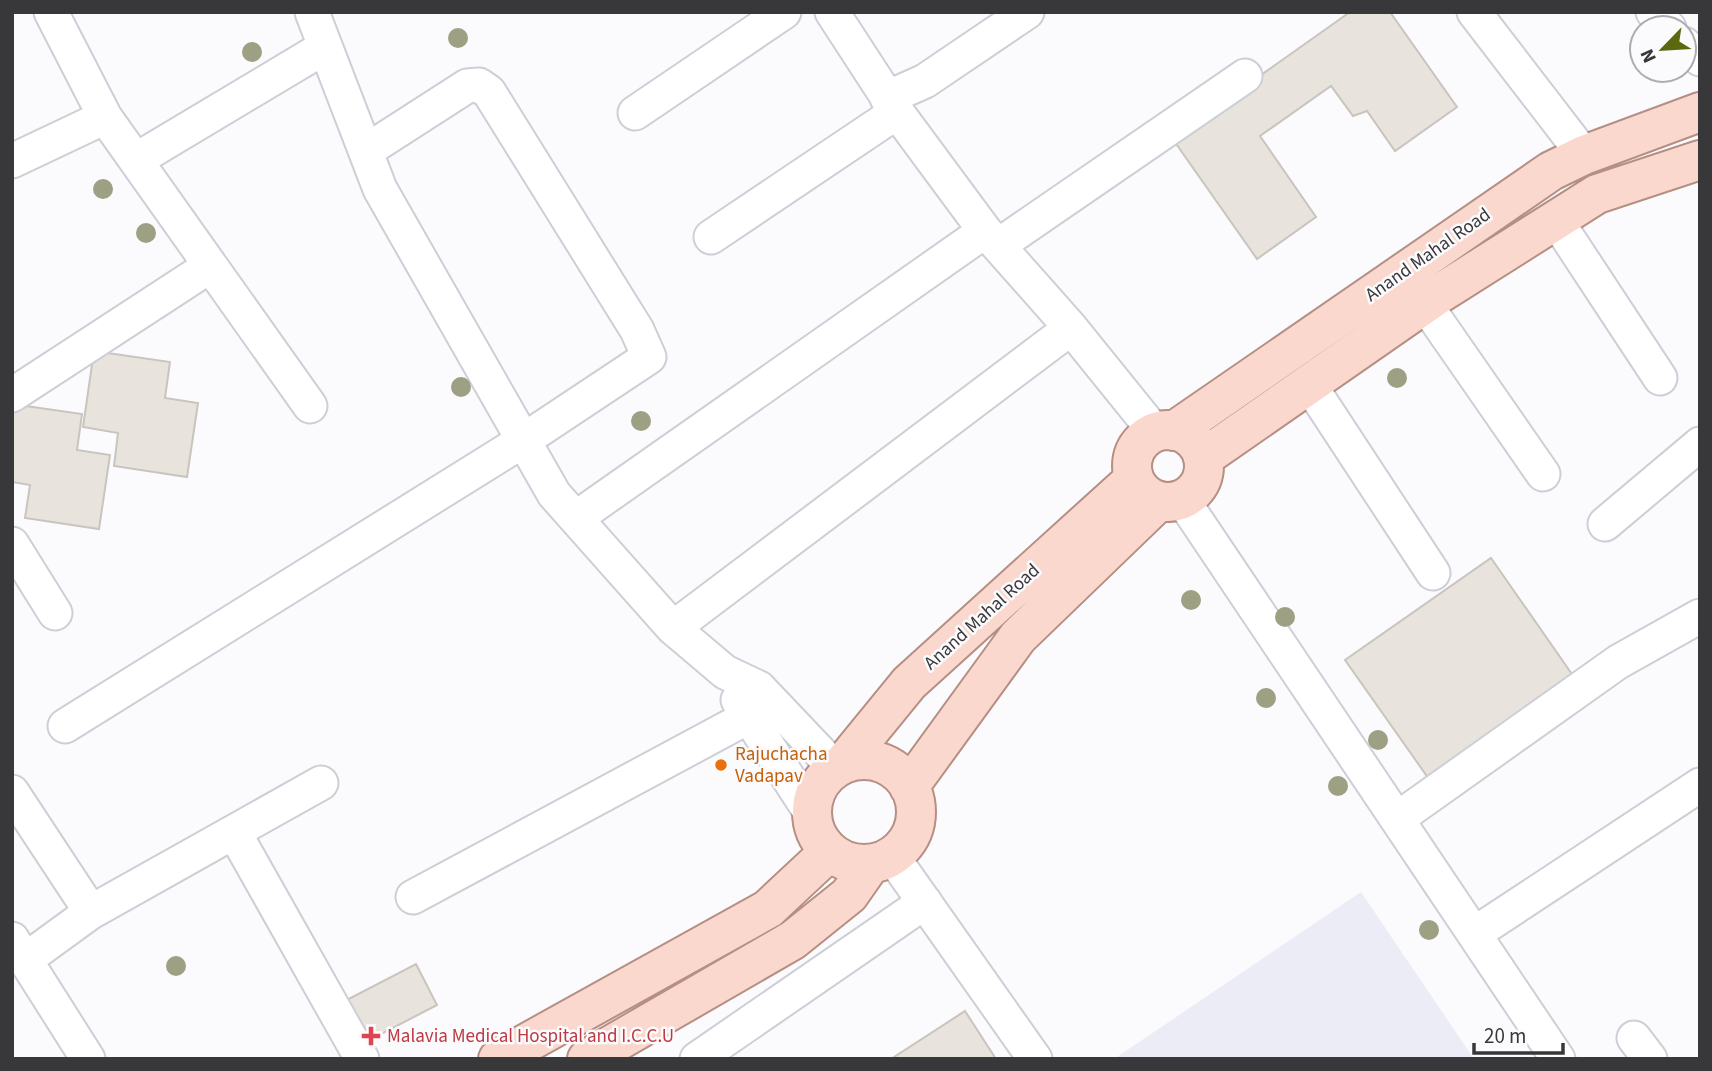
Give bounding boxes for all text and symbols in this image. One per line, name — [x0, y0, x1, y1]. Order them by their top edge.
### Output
north arrow — [1628, 14, 1698, 84]
text: N — [1634, 44, 1664, 67]
street label: Anand Mahal Road — [1360, 202, 1496, 308]
street label: Anand Mahal Road — [918, 558, 1046, 676]
place label: Rajuchacha Vadapav — [735, 741, 828, 790]
marker: Rajuchacha Vadapav — [713, 757, 729, 773]
scale bar — [1474, 1012, 1563, 1056]
text: 20 m — [1484, 1021, 1526, 1051]
place label: Malavia Medical Hospital and I.C.C.U — [387, 1023, 674, 1050]
marker: Malavia Medical Hospital and I.C.C.U — [361, 1026, 381, 1046]

